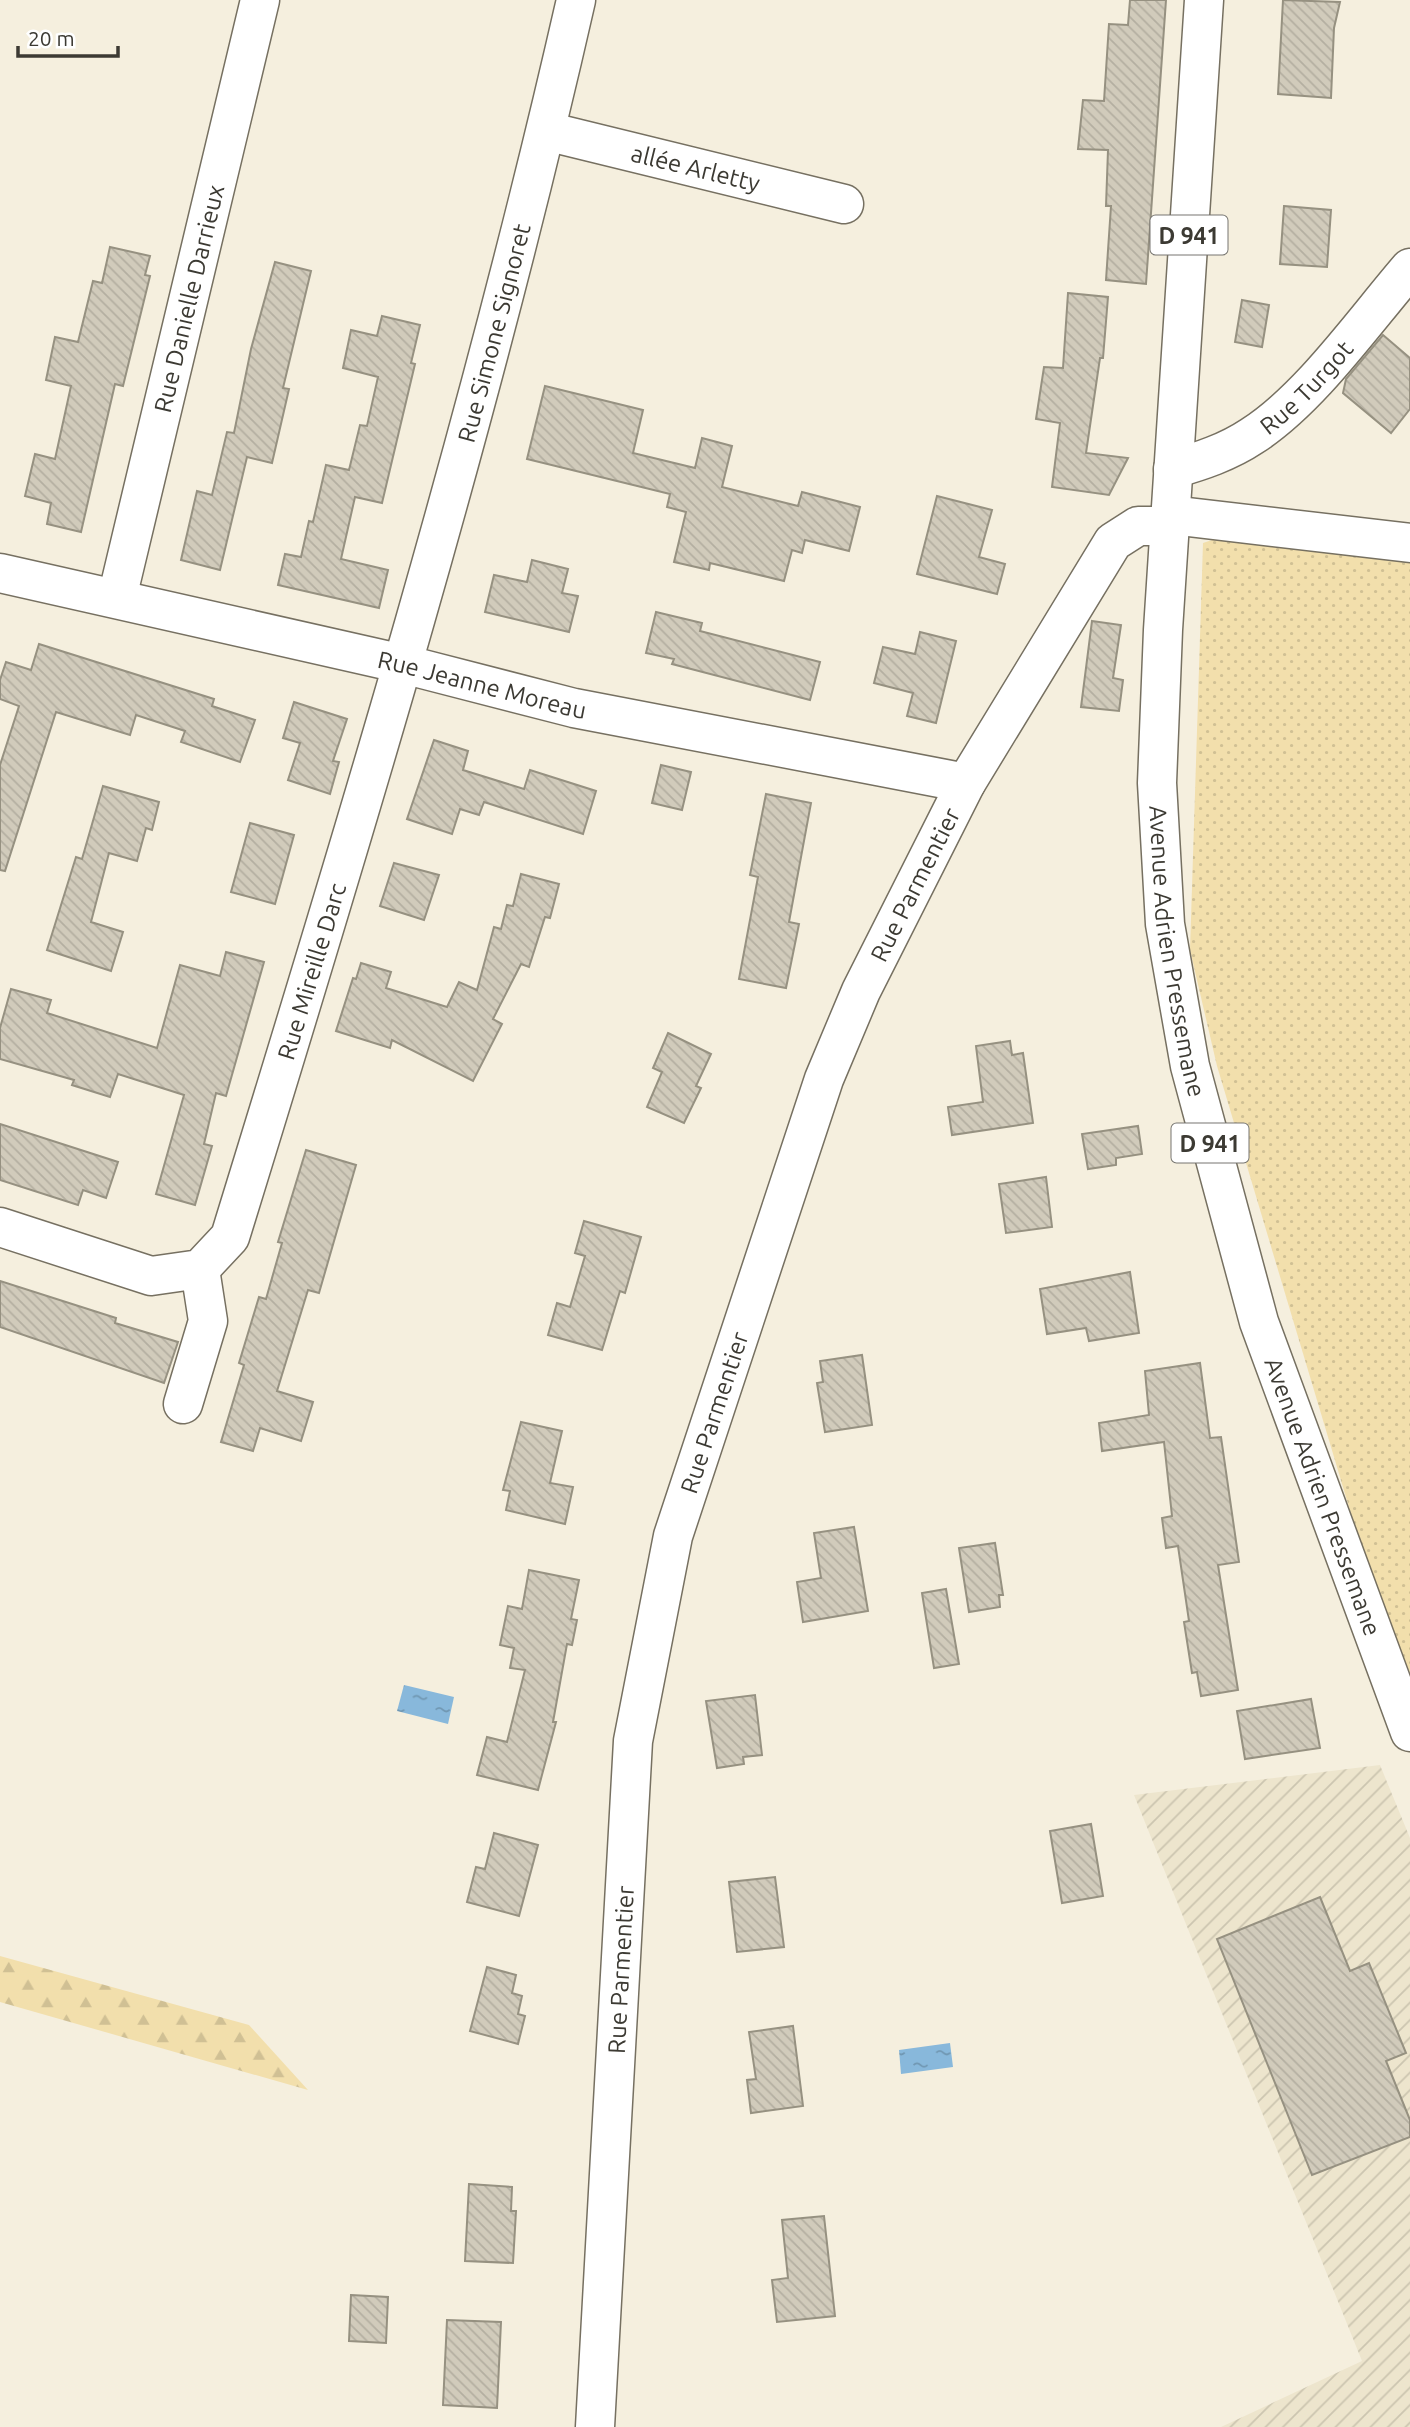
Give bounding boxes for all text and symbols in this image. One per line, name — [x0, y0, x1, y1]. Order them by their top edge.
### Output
scale bar — [18, 14, 117, 58]
text: 20 m — [28, 26, 75, 50]
street label: allée Arletty — [628, 139, 763, 197]
street label: Rue Danielle Darrieux — [148, 182, 229, 415]
road number: D 941 — [1150, 216, 1228, 254]
street label: Rue Simone Signoret — [452, 220, 535, 445]
street label: Rue Turgot — [1254, 335, 1358, 439]
street label: Rue Jeanne Moreau — [375, 645, 589, 724]
street label: Rue Parmentier — [865, 803, 965, 966]
street label: Avenue Adrien Pressemane — [1145, 805, 1211, 1100]
street label: Rue Mireille Darc — [272, 880, 351, 1063]
road number: D 941 — [1172, 1124, 1248, 1162]
street label: Rue Parmentier — [675, 1328, 753, 1497]
street label: Avenue Adrien Pressemane — [1260, 1354, 1387, 1639]
street label: Rue Parmentier — [602, 1885, 638, 2054]

